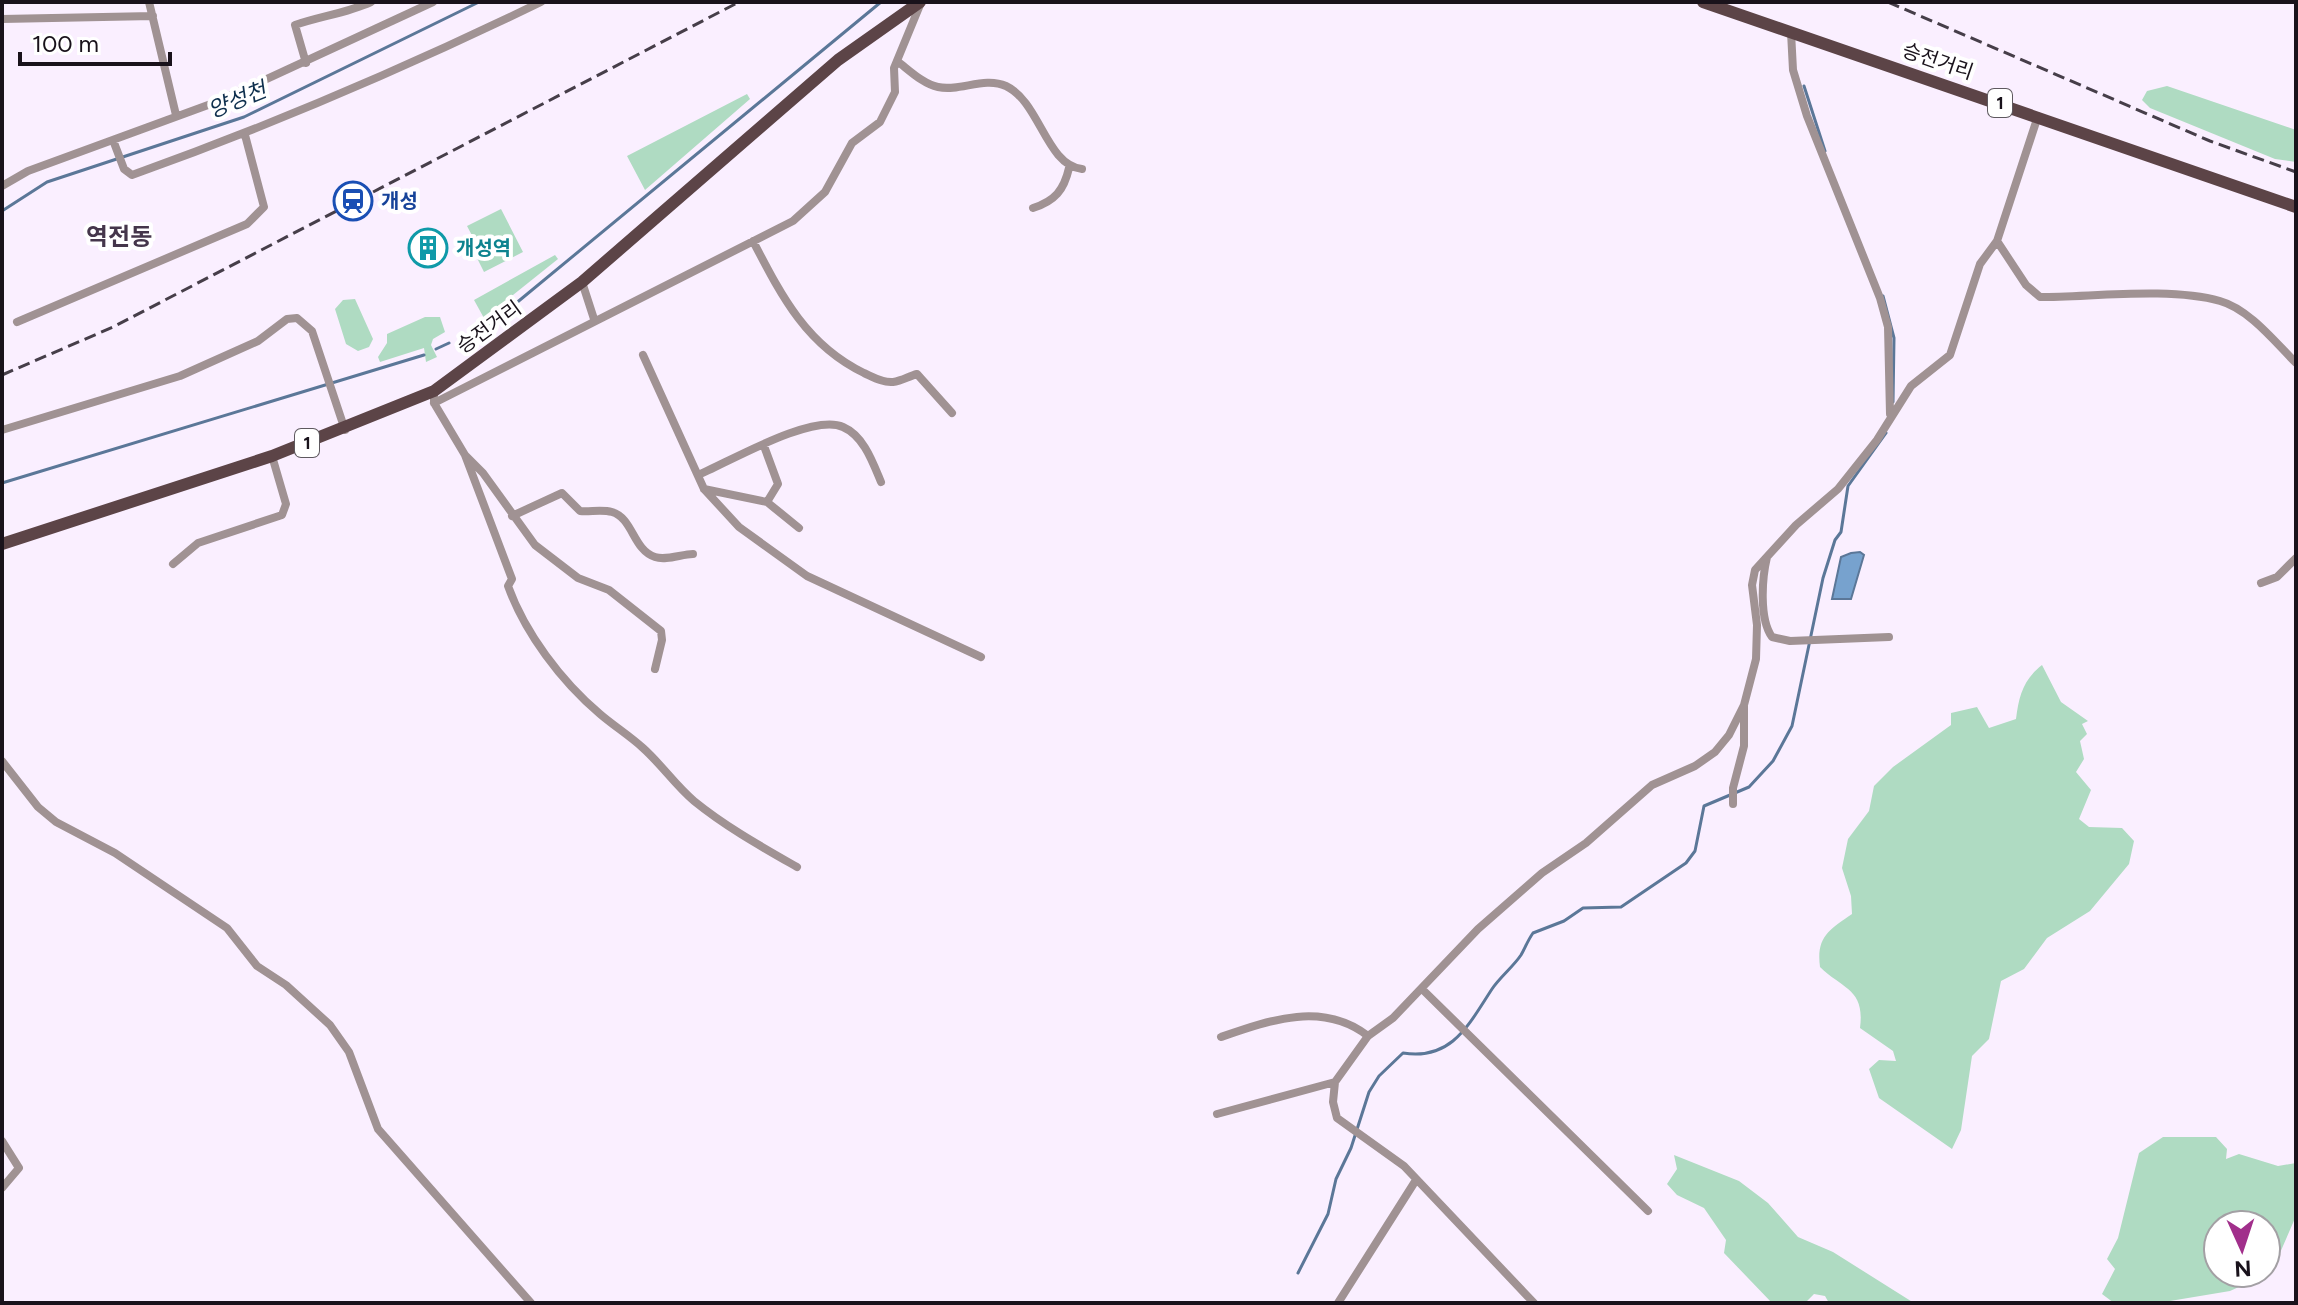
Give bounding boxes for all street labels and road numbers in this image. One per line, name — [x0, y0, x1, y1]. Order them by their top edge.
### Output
street label: 승전거리 — [1899, 38, 1977, 84]
road number: 1 — [1988, 89, 2012, 117]
street label: 승전거리 — [452, 296, 526, 358]
road number: 1 — [295, 429, 319, 457]

